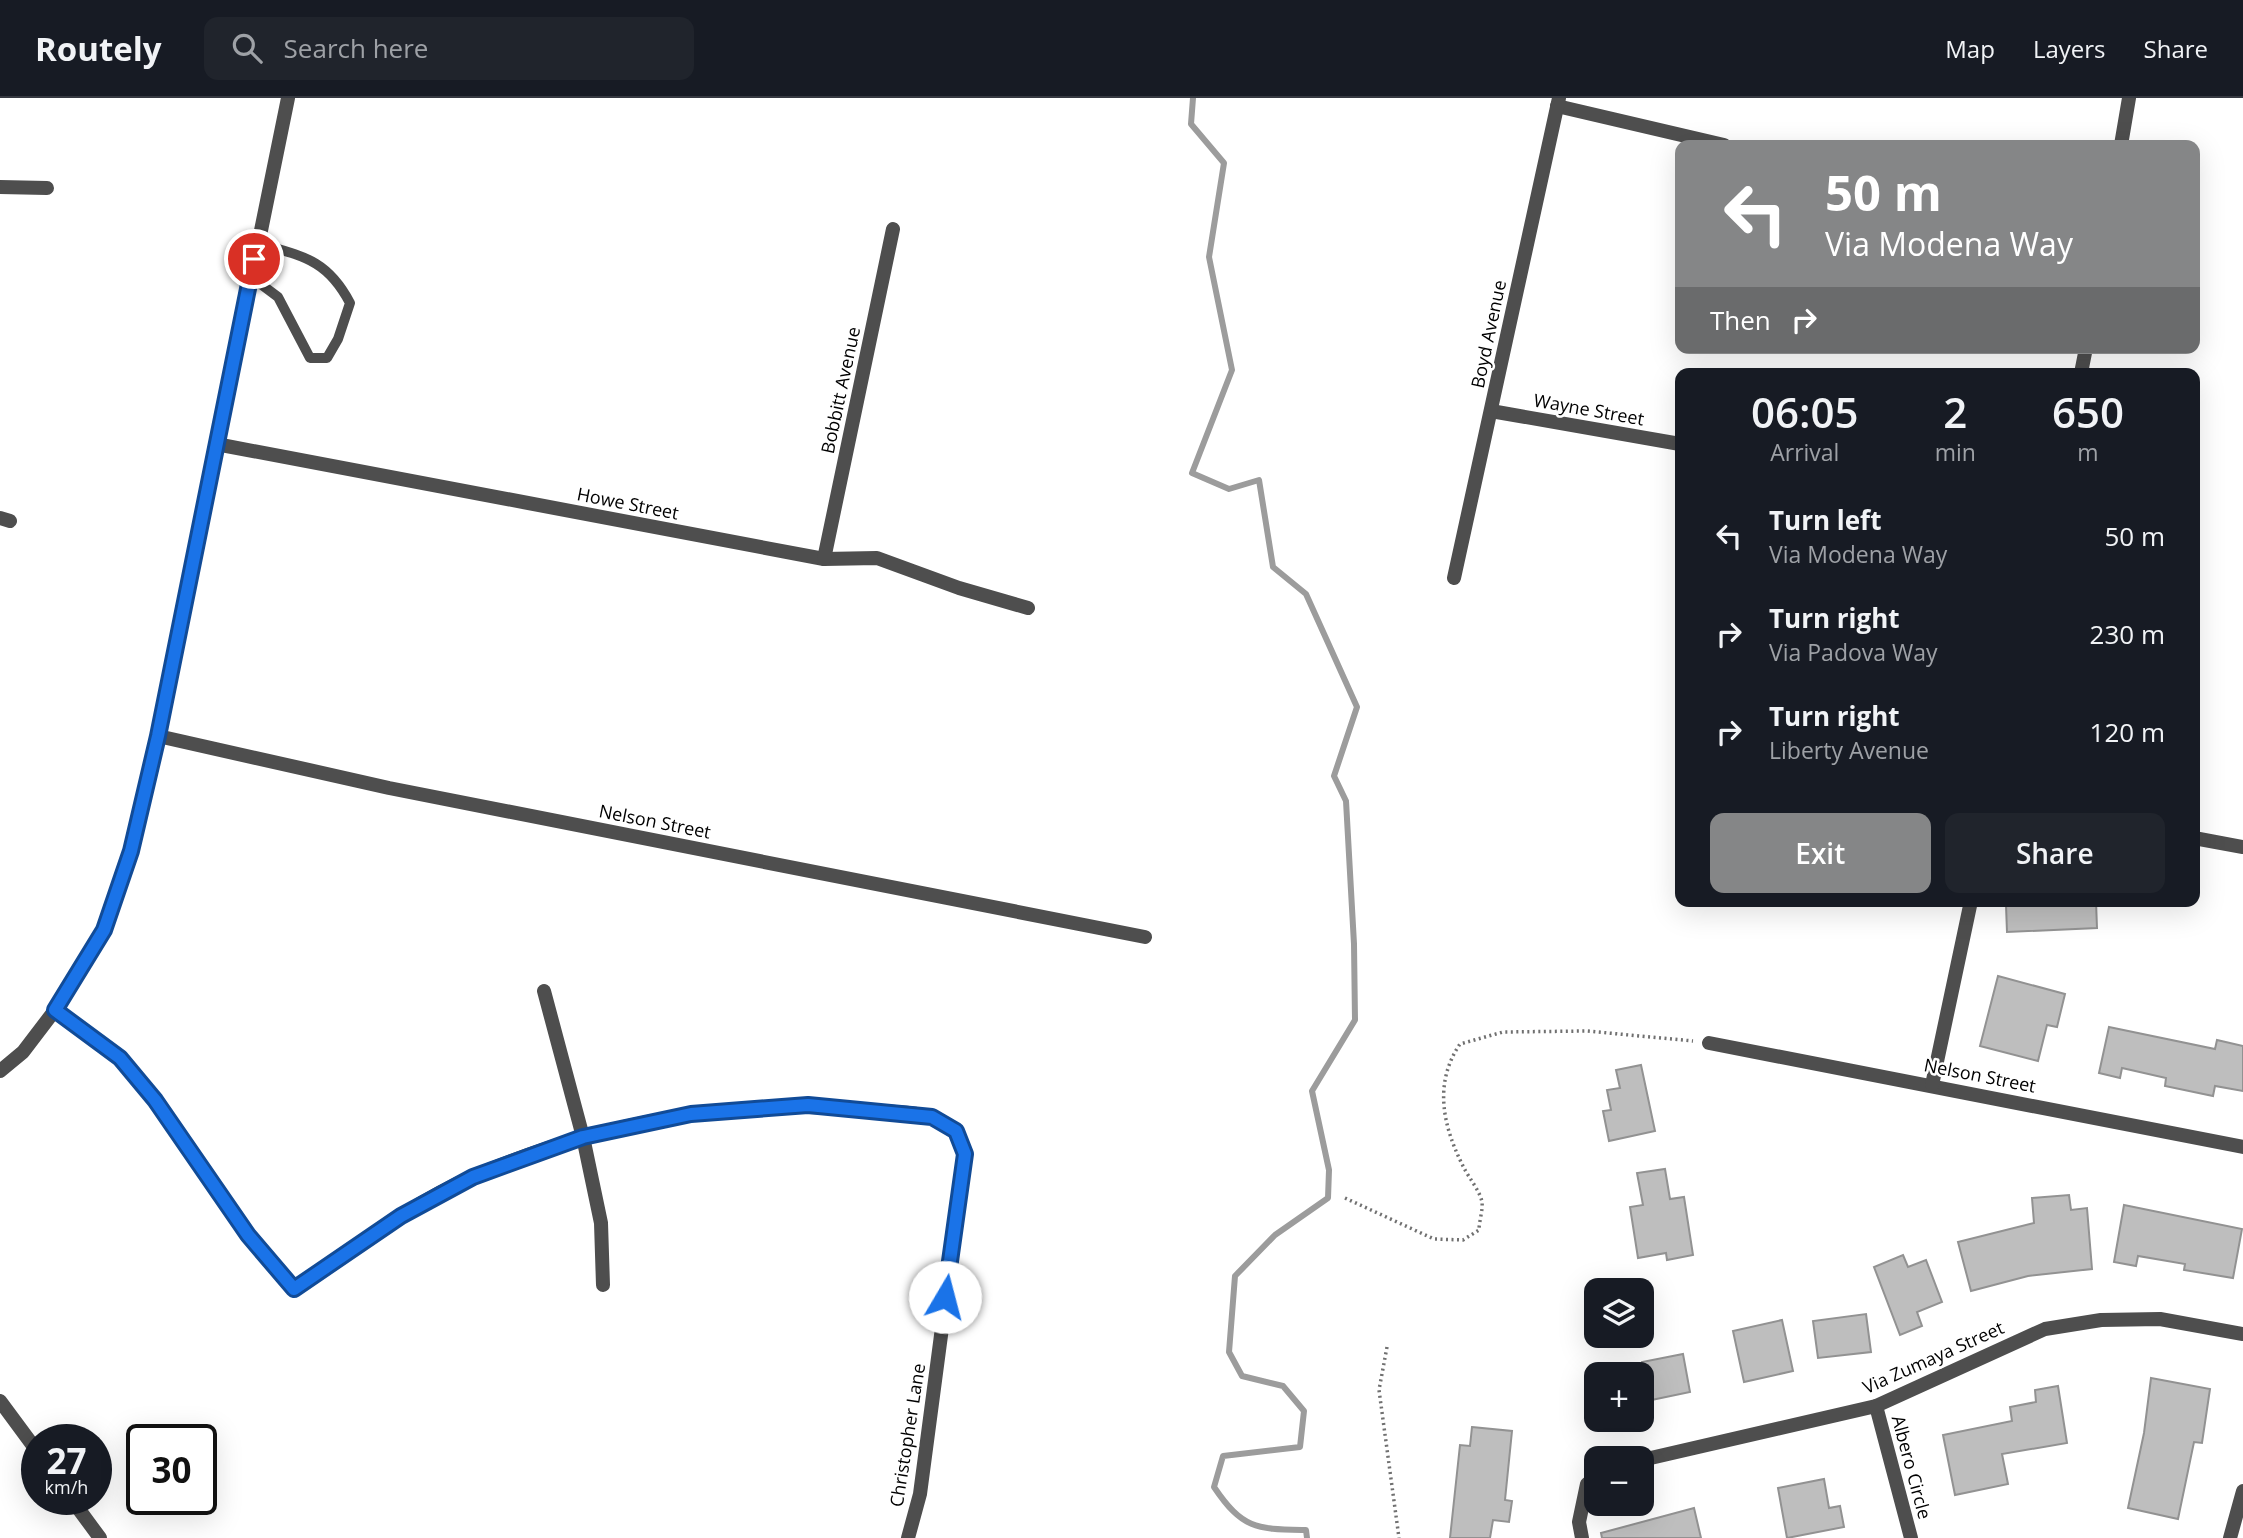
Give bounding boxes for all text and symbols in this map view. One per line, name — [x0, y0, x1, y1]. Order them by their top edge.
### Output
search box — [204, 17, 694, 80]
text: Routely — [35, 26, 162, 71]
icon: search — [228, 29, 266, 67]
text: Search here — [284, 30, 428, 66]
text: Map — [1945, 32, 1995, 65]
text: Layers — [2033, 32, 2106, 65]
text: Share — [2144, 32, 2208, 65]
text: 50 m — [1825, 159, 1942, 225]
icon: left — [1710, 168, 1801, 259]
text: Via Modena Way — [1825, 222, 2073, 265]
pin — [224, 229, 284, 289]
icon: arrive — [235, 240, 273, 278]
street label: Boyd Avenue — [1465, 278, 1511, 390]
icon: right — [1785, 301, 1823, 339]
text: Then — [1710, 302, 1771, 338]
street label: Bobbitt Avenue — [815, 324, 865, 456]
text: 06:05 — [1751, 383, 1859, 440]
text: 2 — [1943, 383, 1967, 440]
text: 650 — [2052, 383, 2124, 440]
street label: Wayne Street — [1532, 387, 1646, 431]
text: Arrival — [1770, 436, 1839, 468]
text: min — [1935, 436, 1976, 468]
text: m — [2077, 436, 2099, 468]
street label: Howe Street — [575, 481, 681, 525]
text: Turn left — [1769, 502, 1881, 538]
icon: left — [1710, 517, 1748, 555]
text: 50 m — [2104, 518, 2165, 554]
text: Via Modena Way — [1769, 538, 1947, 570]
text: Turn right — [1769, 600, 1900, 636]
icon: right — [1710, 615, 1748, 653]
text: 230 m — [2090, 616, 2165, 652]
text: Via Padova Way — [1769, 636, 1938, 668]
text: Turn right — [1769, 698, 1900, 734]
icon: right — [1710, 713, 1748, 751]
text: 120 m — [2090, 714, 2165, 750]
text: Liberty Avenue — [1769, 734, 1929, 766]
street label: Nelson Street — [597, 798, 713, 844]
button: Exit — [1710, 813, 1931, 893]
button: Share — [1945, 813, 2165, 893]
street label: Nelson Street — [1922, 1052, 2038, 1098]
position arrow — [908, 1260, 982, 1334]
map controls — [1584, 1278, 1654, 1516]
button: layers — [1584, 1278, 1654, 1348]
street label: Via Zumaya Street — [1859, 1315, 2007, 1399]
street label: Christopher Lane — [884, 1362, 930, 1508]
button: + — [1584, 1362, 1654, 1432]
street label: Albero Circle — [1887, 1412, 1937, 1522]
speed limit sign: 30 — [126, 1424, 217, 1515]
text: 27 — [46, 1437, 87, 1484]
button: − — [1584, 1446, 1654, 1516]
text: km/h — [45, 1475, 88, 1499]

